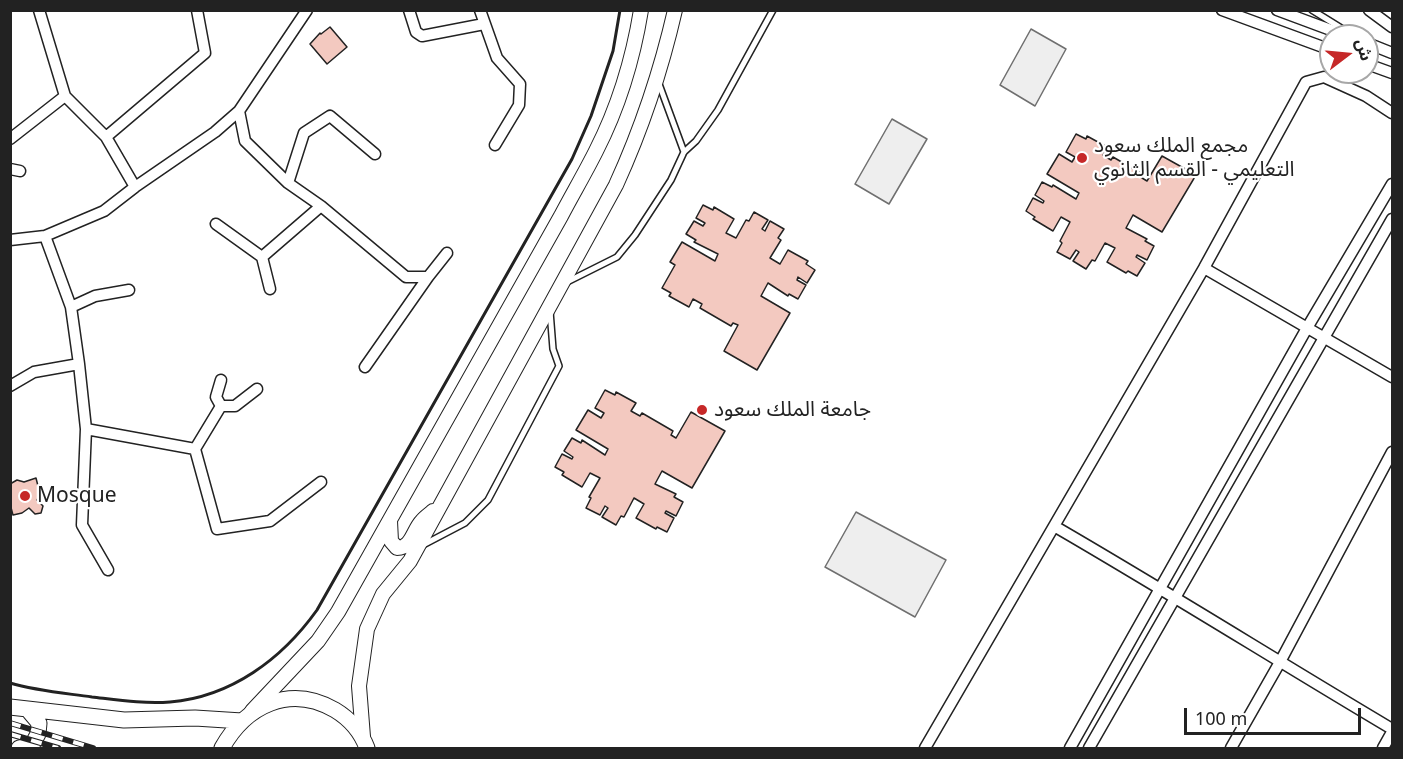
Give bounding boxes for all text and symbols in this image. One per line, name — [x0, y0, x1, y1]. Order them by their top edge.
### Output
north arrow — [1319, 24, 1379, 84]
text: ش — [1351, 36, 1378, 63]
place label: مجمع الملك سعود التعليمي - القسم الثانوي — [1094, 133, 1295, 183]
marker: مجمع الملك سعود التعليمي - القسم الثانوي — [1075, 151, 1089, 165]
place label: جامعة الملك سعود — [714, 397, 871, 423]
marker: جامعة الملك سعود — [695, 403, 709, 417]
place label: Mosque — [37, 483, 117, 509]
marker: Mosque — [18, 489, 32, 503]
scale bar — [1187, 696, 1364, 734]
text: 100 m — [1195, 706, 1247, 730]

